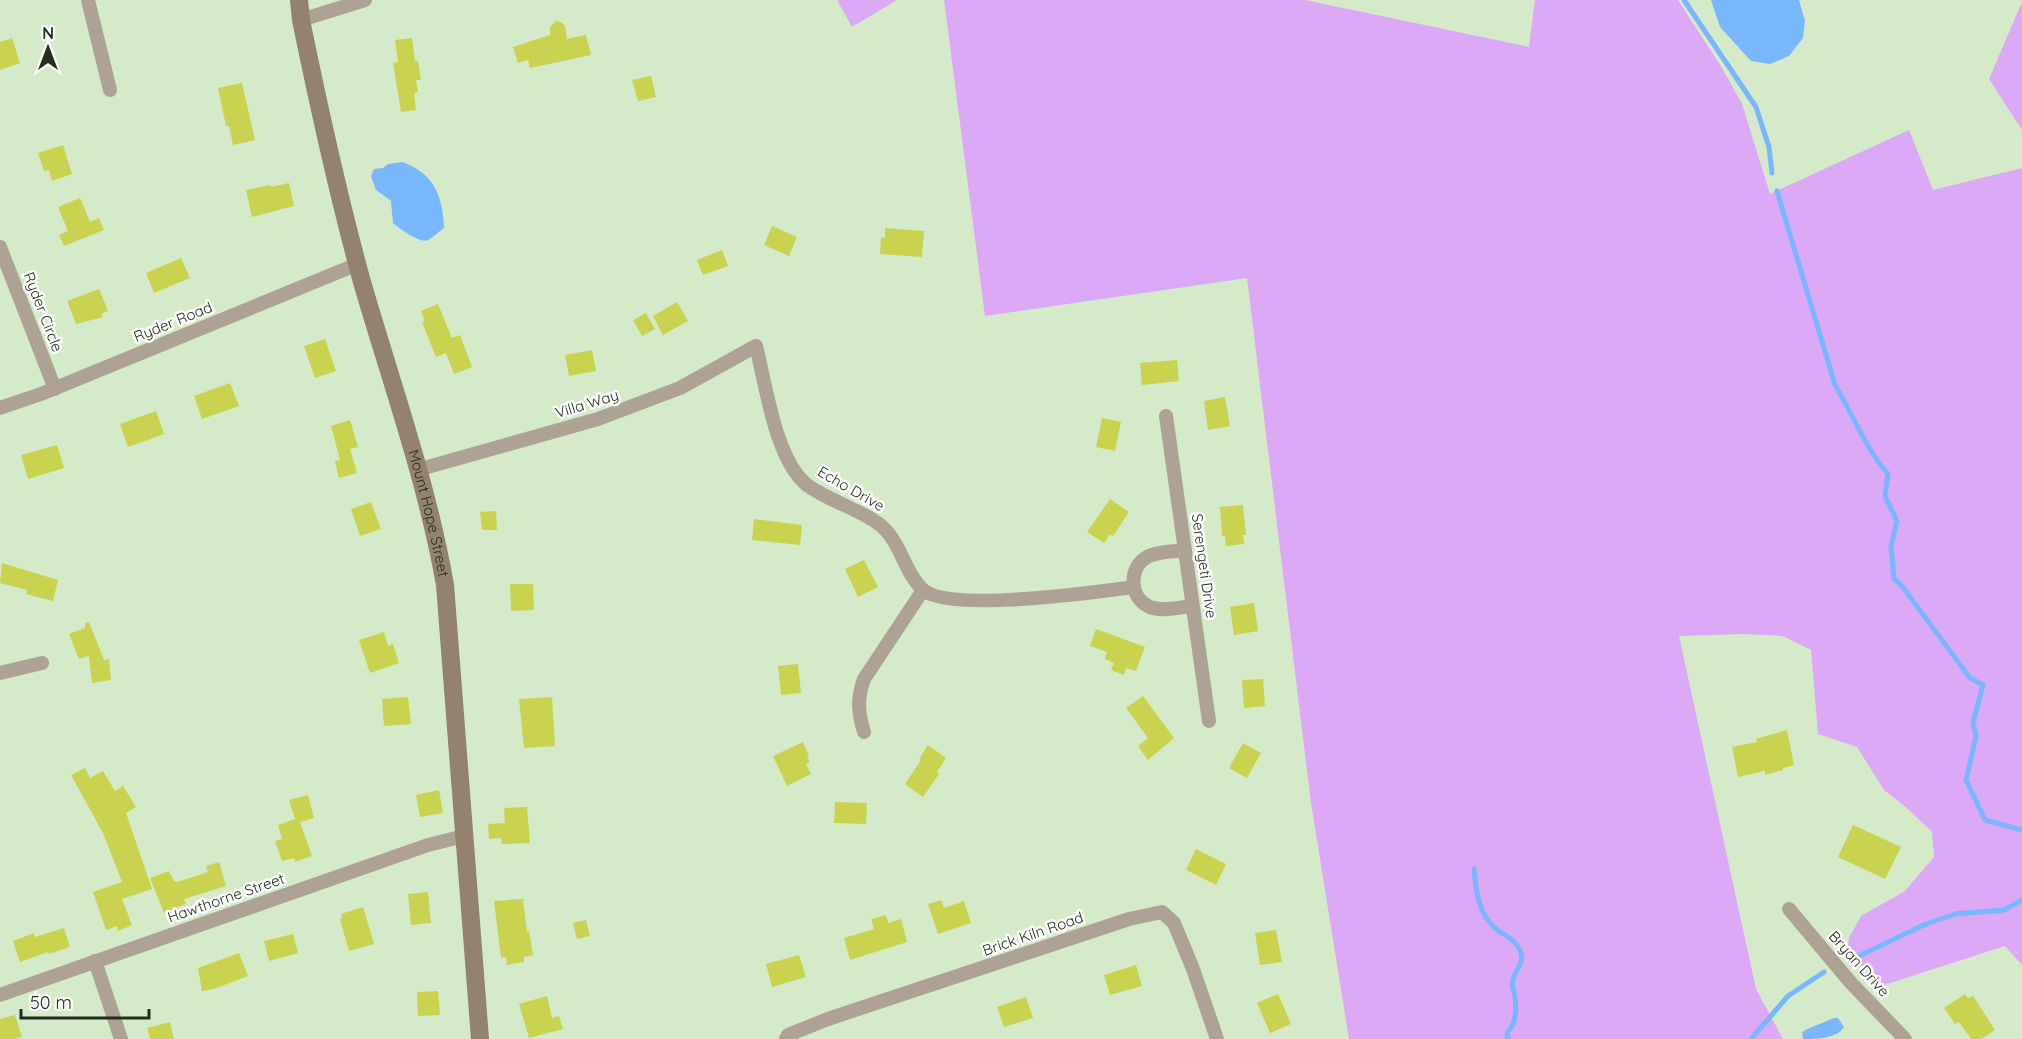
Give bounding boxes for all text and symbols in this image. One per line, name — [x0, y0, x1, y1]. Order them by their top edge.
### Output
north arrow — [18, 18, 78, 78]
text: N — [42, 23, 54, 43]
street label: Ryder Circle — [20, 269, 67, 354]
street label: Ryder Road — [131, 297, 215, 346]
street label: Villa Way — [553, 385, 621, 422]
street label: Mount Hope Street — [404, 447, 453, 579]
street label: Echo Drive — [814, 462, 888, 515]
street label: Serengeti Drive — [1188, 512, 1221, 620]
street label: Hawthorne Street — [165, 869, 287, 926]
street label: Brick Kiln Road — [980, 907, 1086, 960]
street label: Bryan Drive — [1825, 927, 1894, 1001]
scale bar — [21, 982, 148, 1020]
text: 50 m — [30, 991, 72, 1014]

